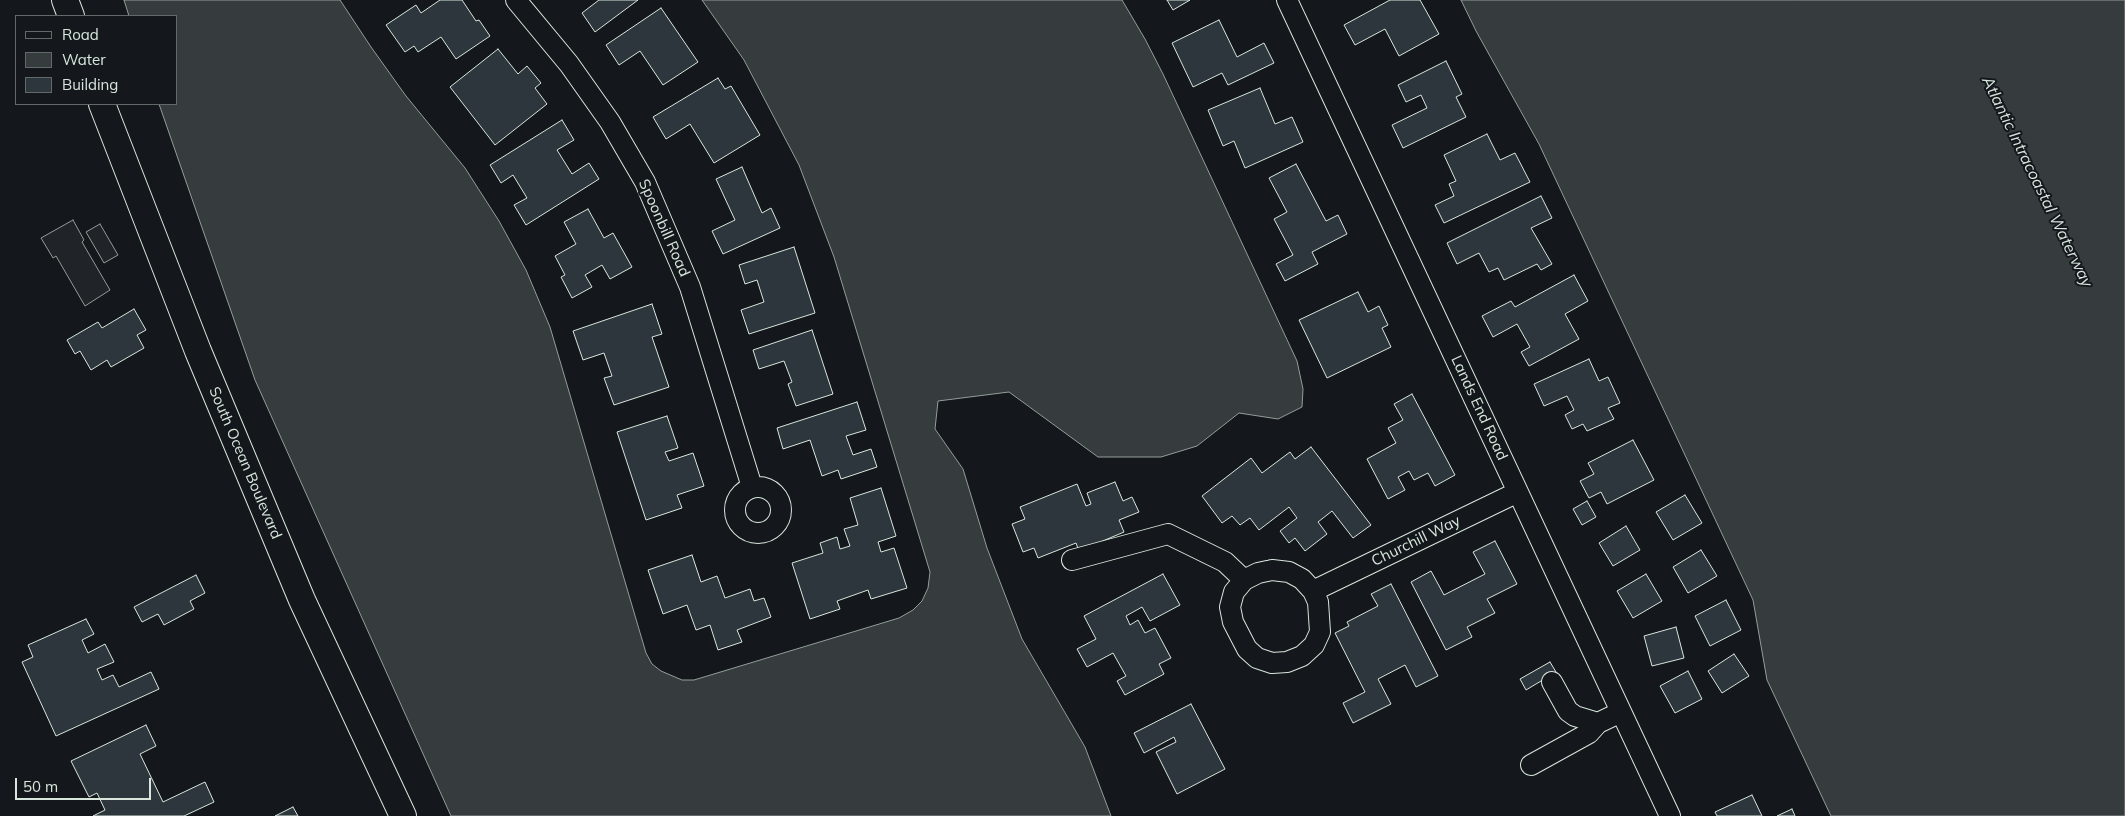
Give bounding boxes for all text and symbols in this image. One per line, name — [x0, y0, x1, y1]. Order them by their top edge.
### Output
legend — [15, 15, 178, 105]
text: Road — [62, 25, 99, 44]
text: Water — [62, 50, 106, 69]
water label: Atlantic Intracoastal Waterway — [1977, 73, 2097, 291]
text: Building — [62, 75, 118, 94]
street label: Spoonbill Road — [634, 177, 694, 279]
street label: Lands End Road — [1447, 353, 1511, 463]
street label: South Ocean Boulevard — [205, 384, 285, 542]
street label: Churchill Way — [1369, 512, 1463, 570]
scale bar — [18, 768, 154, 800]
text: 50 m — [23, 777, 58, 796]

